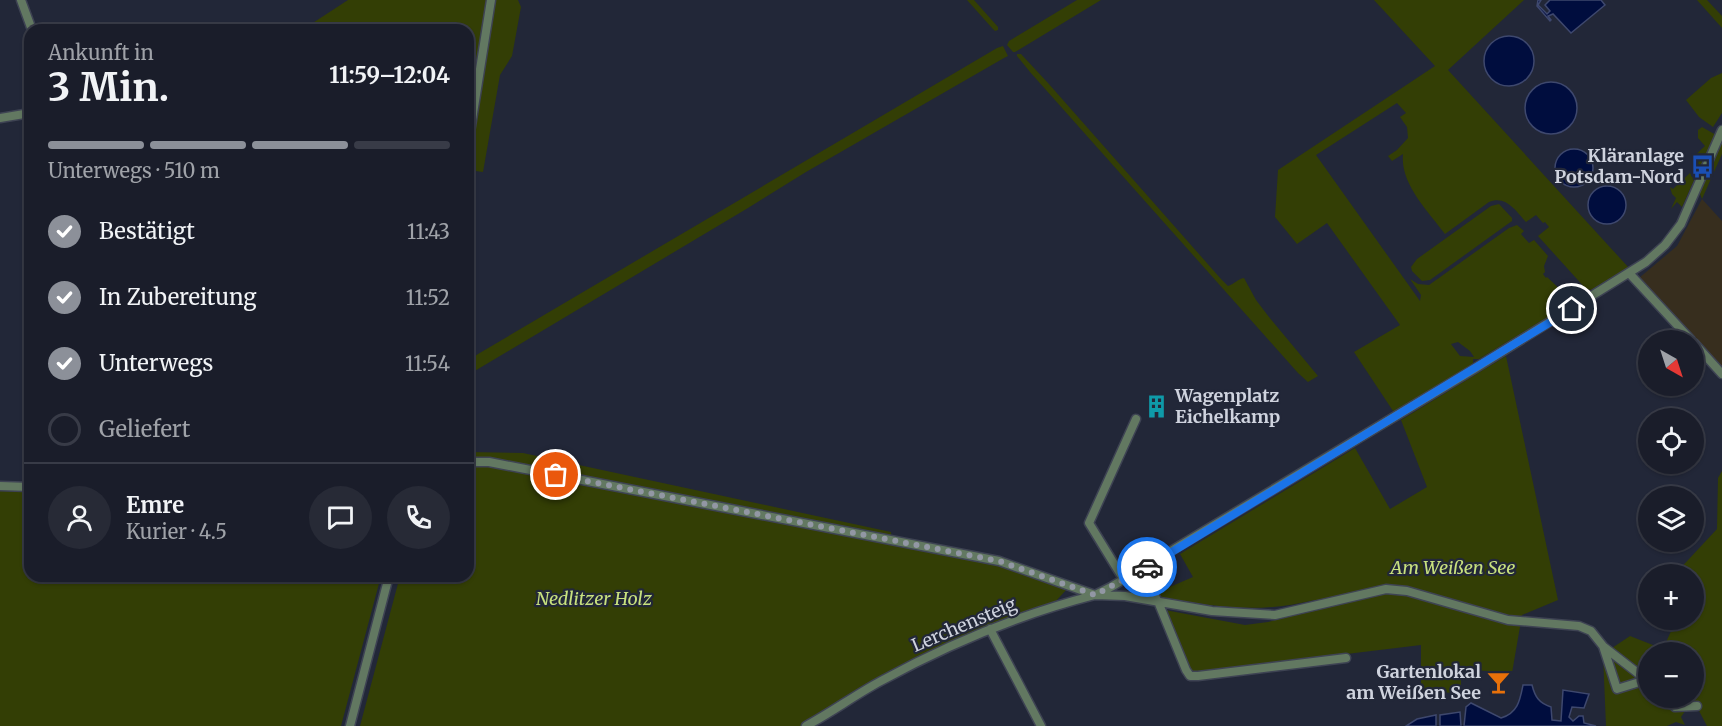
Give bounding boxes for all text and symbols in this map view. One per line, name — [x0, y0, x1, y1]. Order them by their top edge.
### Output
text: Ankunft in — [48, 40, 154, 65]
text: 11:59–12:04 — [329, 61, 450, 89]
text: 3 Min. — [48, 63, 169, 112]
place label: Kläranlage Potsdam-Nord — [1554, 144, 1684, 188]
bus stop icon: Kläranlage Potsdam-Nord — [1689, 153, 1715, 179]
text: Unterwegs · 510 m — [48, 158, 220, 183]
icon: check — [48, 215, 81, 248]
text: Bestätigt — [99, 217, 195, 245]
text: 11:43 — [407, 219, 450, 244]
icon: check — [48, 281, 81, 314]
text: In Zubereitung — [99, 283, 257, 311]
pin — [1546, 283, 1597, 334]
text: 11:52 — [406, 285, 450, 310]
icon: home — [1555, 292, 1588, 325]
north arrow — [1638, 330, 1704, 396]
map controls — [1638, 330, 1704, 708]
icon: check — [48, 347, 81, 380]
text: Unterwegs — [99, 349, 213, 377]
text: 11:54 — [405, 351, 450, 376]
place label: Wagenplatz Eichelkamp — [1174, 384, 1280, 428]
building icon: Wagenplatz Eichelkamp — [1144, 393, 1170, 419]
button: locate — [1638, 408, 1704, 474]
text: Geliefert — [99, 415, 190, 443]
pin — [530, 449, 581, 500]
icon: bag — [539, 458, 572, 491]
button: person — [48, 486, 111, 549]
button: chat — [309, 486, 372, 549]
button: phone — [387, 486, 450, 549]
button: layers — [1638, 486, 1704, 552]
text: Emre — [126, 491, 184, 519]
text: Kurier · 4.5 — [126, 519, 227, 544]
courier — [1117, 537, 1177, 597]
icon: car — [1131, 551, 1164, 584]
park label: Am Weißen See — [1389, 556, 1515, 579]
button: + — [1638, 564, 1704, 630]
park label: Nedlitzer Holz — [536, 587, 653, 610]
street label: Lerchensteig — [908, 592, 1020, 657]
button: − — [1638, 642, 1704, 708]
place label: Gartenlokal am Weißen See — [1346, 660, 1481, 704]
bar icon: Gartenlokal am Weißen See — [1486, 669, 1512, 695]

